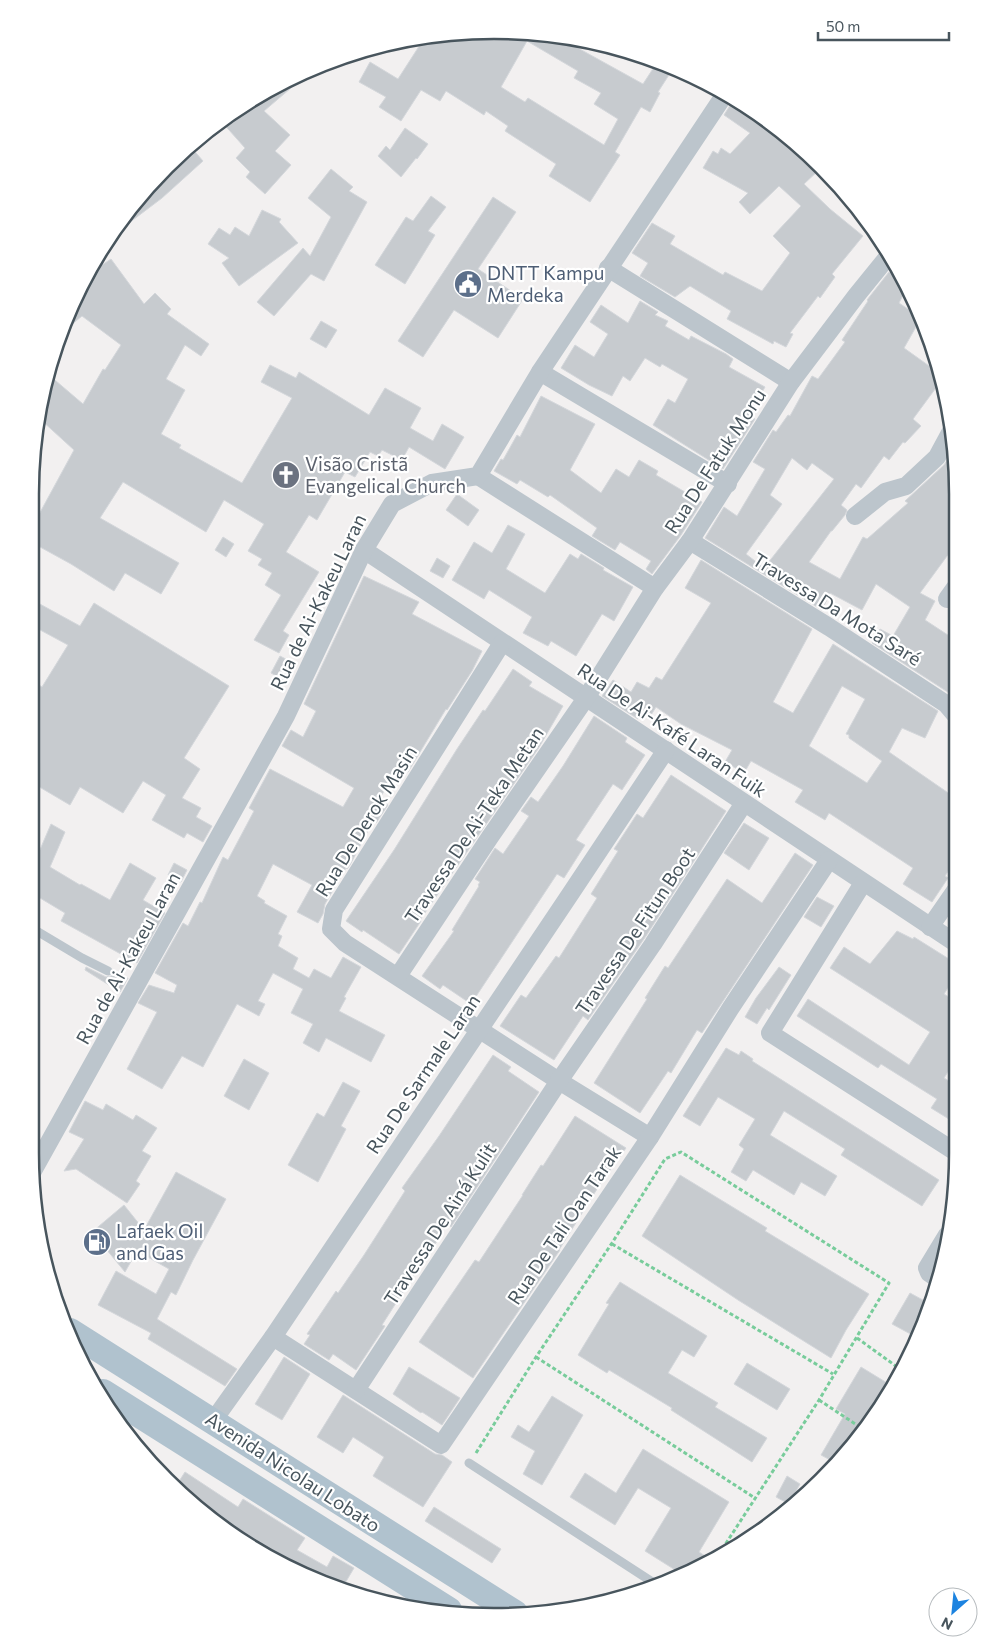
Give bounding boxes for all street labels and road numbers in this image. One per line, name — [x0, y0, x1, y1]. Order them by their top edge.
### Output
street label: Rua De Fatuk Monu — [659, 384, 770, 538]
street label: Rua de Ai-Kakeu Laran — [265, 510, 370, 694]
street label: Travessa Da Mota Saré — [749, 547, 926, 670]
street label: Rua De Ai-Kafé Laran Fuik — [573, 658, 771, 801]
street label: Travessa De Ai-Teka Metan — [399, 722, 548, 927]
street label: Rua De Derok Masin — [310, 741, 421, 900]
street label: Travessa De Fitun Boot — [570, 842, 699, 1019]
street label: Rua de Ai-Kakeu Laran — [71, 868, 184, 1048]
street label: Rua De Sarmale Laran — [361, 990, 484, 1158]
street label: Travessa De Ainá Kulit — [379, 1138, 501, 1309]
street label: Rua De Tali Oan Tarak — [502, 1141, 625, 1308]
street label: Avenida Nicolau Lobato — [202, 1407, 385, 1537]

